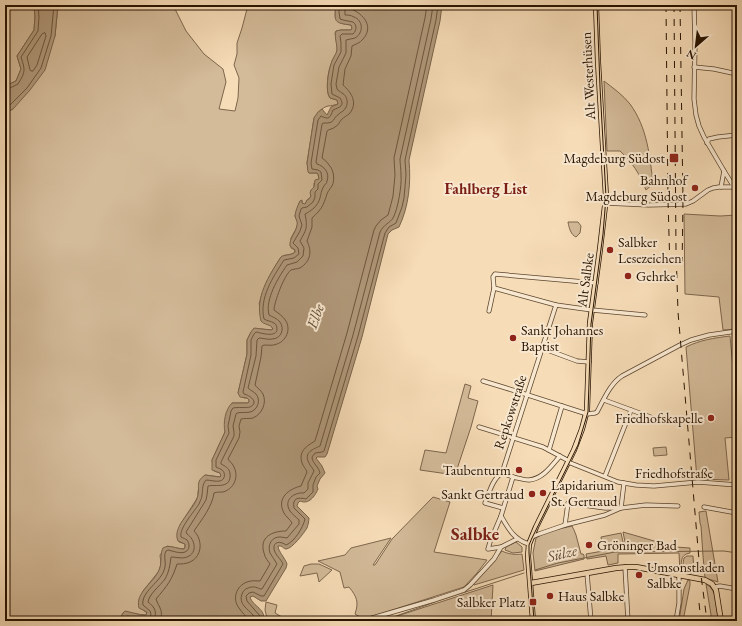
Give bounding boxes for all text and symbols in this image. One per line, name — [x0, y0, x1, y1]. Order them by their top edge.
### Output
north arrow — [676, 26, 716, 66]
street label: Alt Westerhüsen — [577, 31, 599, 121]
text: N — [684, 47, 699, 63]
place label: Magdeburg Südost — [563, 149, 666, 167]
marker: Magdeburg Südost — [668, 152, 680, 164]
place label: Bahnhof Magdeburg Südost — [585, 171, 689, 205]
district label: Fahlberg List — [445, 179, 528, 198]
marker: Bahnhof Magdeburg Südost — [690, 183, 700, 193]
place label: Salbker Lesezeichen — [618, 233, 682, 267]
marker: Salbker Lesezeichen — [605, 245, 615, 255]
street label: Alt Salbke — [572, 251, 598, 309]
place label: Gehrke — [636, 267, 676, 285]
marker: Gehrke — [623, 271, 633, 281]
water label: Elbe — [302, 300, 328, 332]
place label: Sankt Johannes Baptist — [521, 321, 604, 355]
marker: Sankt Johannes Baptist — [508, 333, 518, 343]
street label: Repkowstraße — [490, 372, 531, 451]
place label: Friedhofskapelle — [615, 409, 704, 427]
marker: Friedhofskapelle — [706, 413, 716, 423]
place label: Taubenturm — [443, 461, 511, 479]
street label: Friedhofstraße — [635, 464, 714, 482]
marker: Taubenturm — [514, 465, 524, 475]
place label: Lapidarium St. Gertraud — [551, 476, 618, 510]
place label: Sankt Gertraud — [441, 485, 525, 503]
marker: Lapidarium St. Gertraud — [538, 488, 548, 498]
marker: Sankt Gertraud — [527, 489, 537, 499]
district label: Salbke — [451, 522, 500, 545]
place label: Gröninger Bad — [597, 536, 678, 554]
water label: Sülze — [544, 540, 580, 566]
marker: Gröninger Bad — [584, 540, 594, 550]
place label: Umsonstladen Salbke — [647, 558, 725, 592]
marker: Umsonstladen Salbke — [634, 570, 644, 580]
place label: Haus Salbke — [558, 587, 625, 605]
marker: Haus Salbke — [545, 591, 555, 601]
place label: Salbker Platz — [457, 593, 526, 611]
marker: Salbker Platz — [528, 597, 538, 607]

